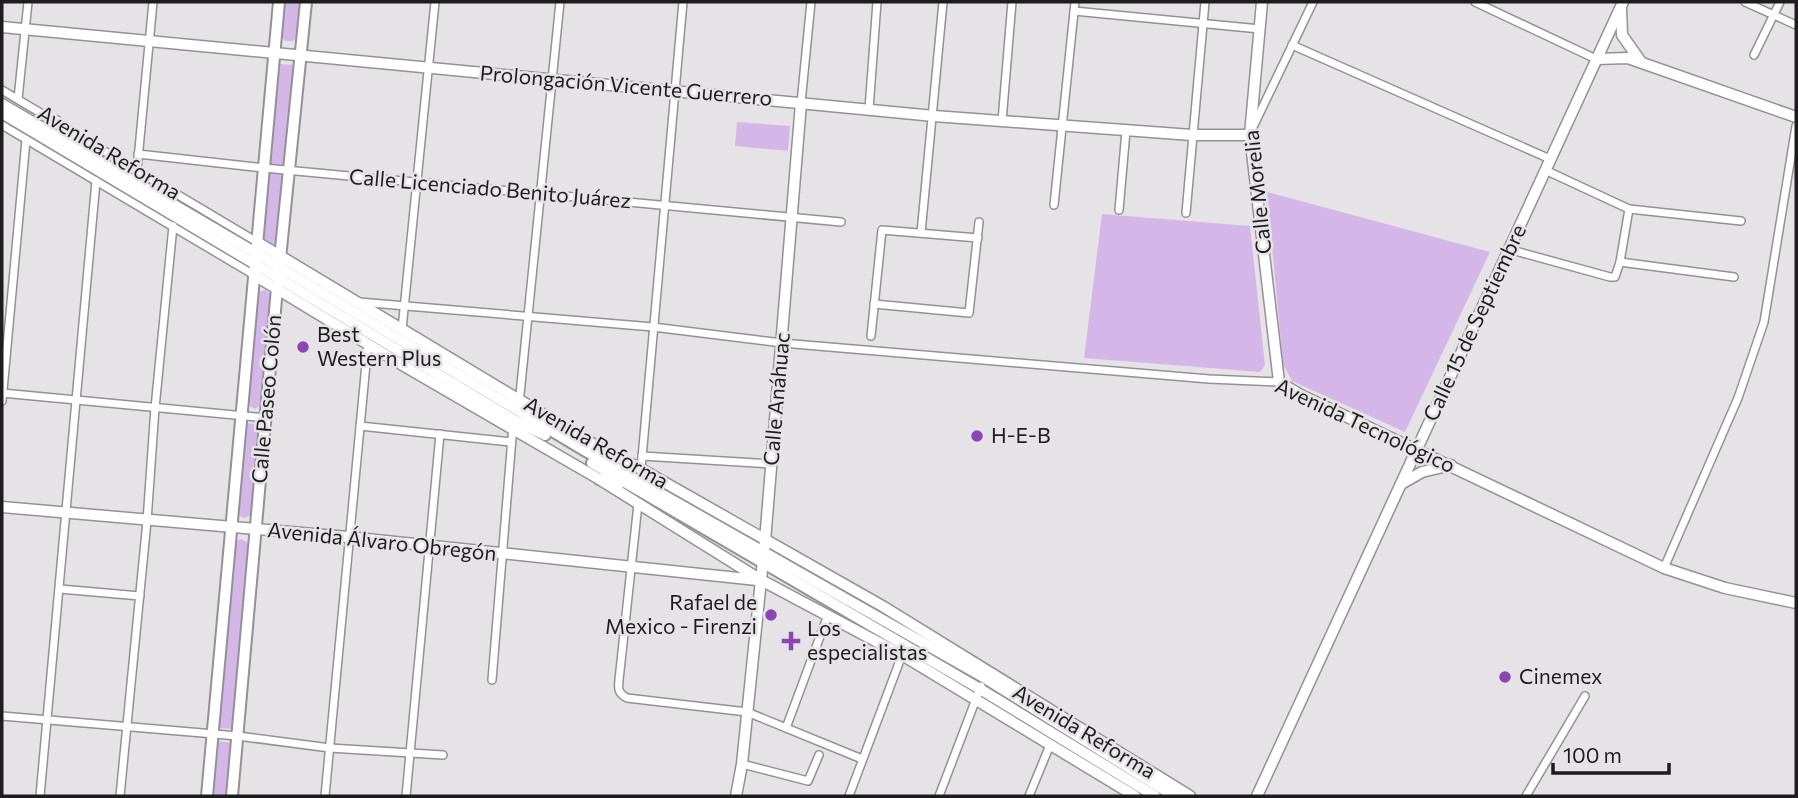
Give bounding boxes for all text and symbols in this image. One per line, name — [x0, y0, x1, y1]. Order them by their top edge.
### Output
street label: Prolongación Vicente Guerrero — [479, 59, 773, 110]
street label: Avenida Reforma — [34, 99, 186, 204]
street label: Calle Morelia — [1238, 129, 1275, 255]
street label: Calle Licenciado Benito Juárez — [348, 163, 632, 212]
street label: Calle 15 de Septiembre — [1417, 220, 1530, 425]
street label: Calle Paseo Colón — [246, 313, 285, 484]
place label: Best Western Plus — [317, 321, 441, 370]
street label: Calle Anáhuac — [757, 331, 794, 467]
marker: Best Western Plus — [295, 339, 311, 355]
street label: Avenida Tecnológico — [1272, 372, 1459, 477]
street label: Avenida Reforma — [520, 390, 673, 493]
place label: H-E-B — [991, 422, 1051, 447]
marker: H-E-B — [969, 428, 985, 444]
street label: Avenida Álvaro Obregón — [266, 516, 498, 565]
place label: Rafael de Mexico - Firenzi — [605, 589, 757, 638]
marker: Rafael de Mexico - Firenzi — [763, 607, 779, 623]
place label: Los especialistas — [807, 615, 927, 664]
marker: Los especialistas — [781, 631, 801, 651]
place label: Cinemex — [1519, 663, 1602, 688]
marker: Cinemex — [1497, 669, 1513, 685]
street label: Avenida Reforma — [1009, 678, 1161, 783]
scale bar — [1553, 732, 1668, 776]
text: 100 m — [1563, 742, 1622, 767]

